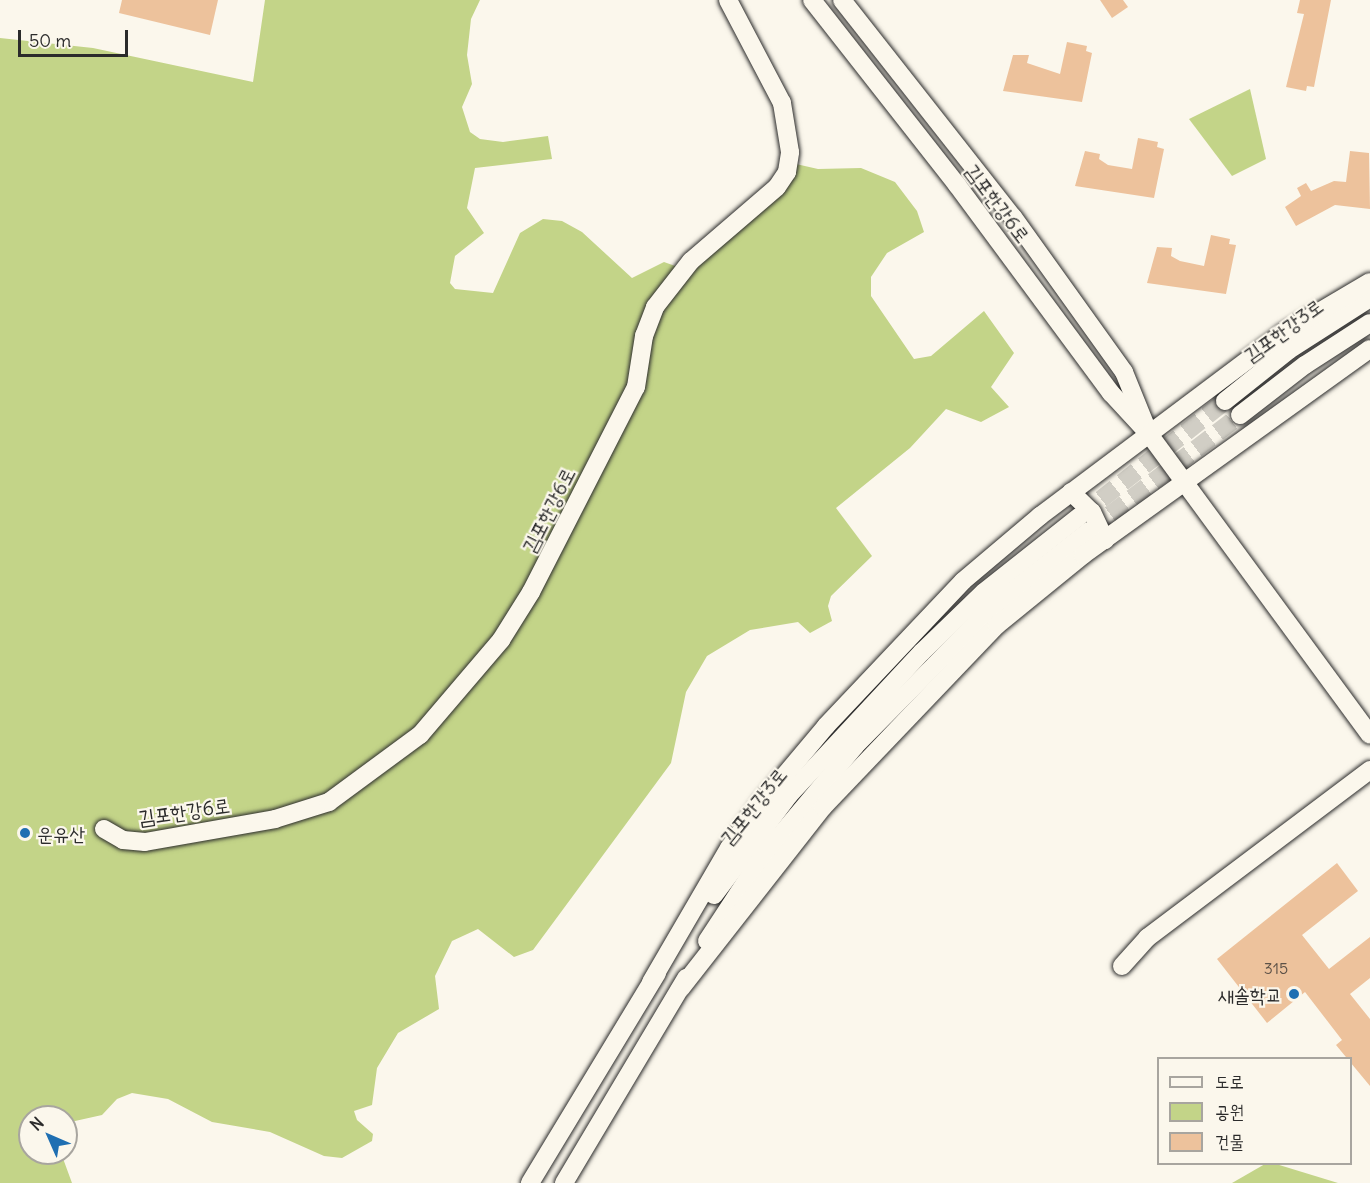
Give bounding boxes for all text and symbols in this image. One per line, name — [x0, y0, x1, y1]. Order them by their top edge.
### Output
scale bar — [21, 18, 130, 56]
text: 50 m — [29, 29, 71, 52]
street label: 김포한강6로 — [961, 159, 1035, 247]
street label: 김포한강3로 — [1239, 293, 1327, 367]
street label: 김포한강6로 — [516, 464, 580, 556]
street label: 김포한강3로 — [715, 763, 791, 849]
street label: 김포한강6로 — [137, 793, 231, 829]
place label: 운유산 — [37, 821, 85, 845]
marker: 운유산 — [18, 826, 32, 840]
house number: 315 — [1264, 958, 1288, 978]
place label: 새솔학교 — [1218, 982, 1282, 1006]
marker: 새솔학교 — [1287, 987, 1301, 1001]
legend — [1157, 1057, 1352, 1165]
text: 도로 — [1215, 1070, 1244, 1093]
text: 공원 — [1215, 1100, 1244, 1123]
north arrow — [18, 1105, 78, 1165]
text: N — [26, 1113, 48, 1135]
text: 건물 — [1215, 1130, 1244, 1153]

